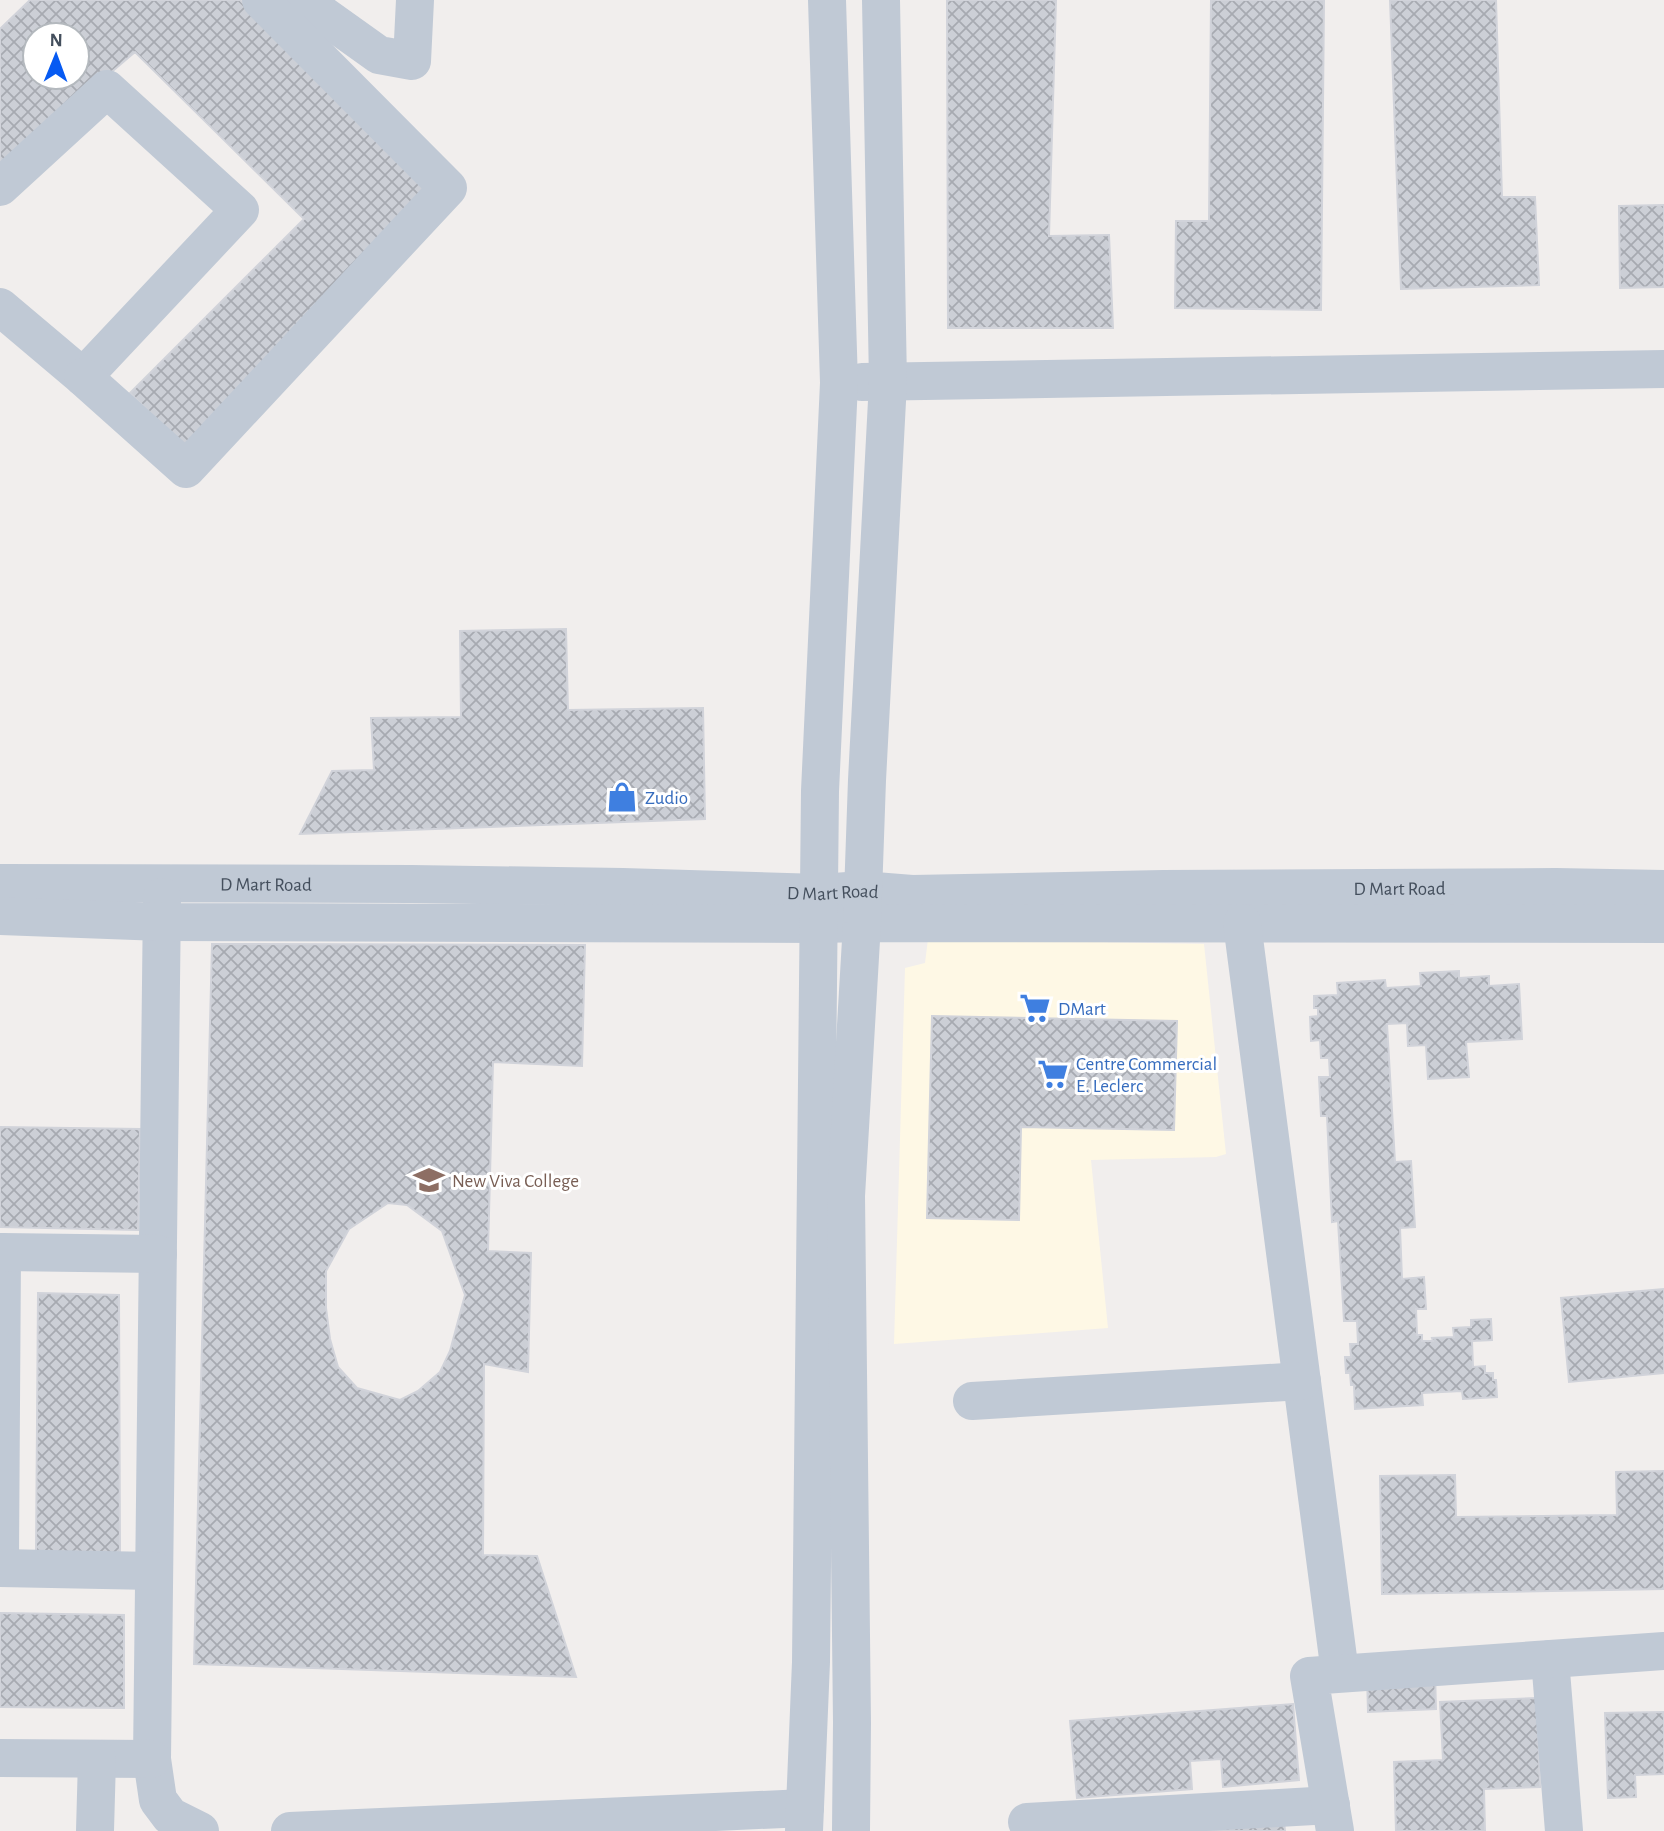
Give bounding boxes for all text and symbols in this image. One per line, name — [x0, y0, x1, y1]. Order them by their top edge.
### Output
north arrow — [21, 21, 91, 91]
text: N — [49, 31, 63, 50]
shop icon: Zudio — [605, 780, 639, 814]
place label: Zudio — [645, 789, 688, 808]
street label: D Mart Road — [220, 876, 312, 895]
street label: D Mart Road — [1354, 880, 1446, 899]
street label: D Mart Road — [787, 882, 880, 904]
supermarket icon: DMart — [1018, 991, 1052, 1025]
place label: DMart — [1058, 1000, 1106, 1019]
place label: Centre Commercial E. Leclerc — [1076, 1055, 1217, 1096]
supermarket icon: Centre Commercial E. Leclerc — [1036, 1057, 1070, 1091]
school or university icon: New Viva College — [412, 1163, 446, 1197]
place label: New Viva College — [452, 1172, 579, 1191]

